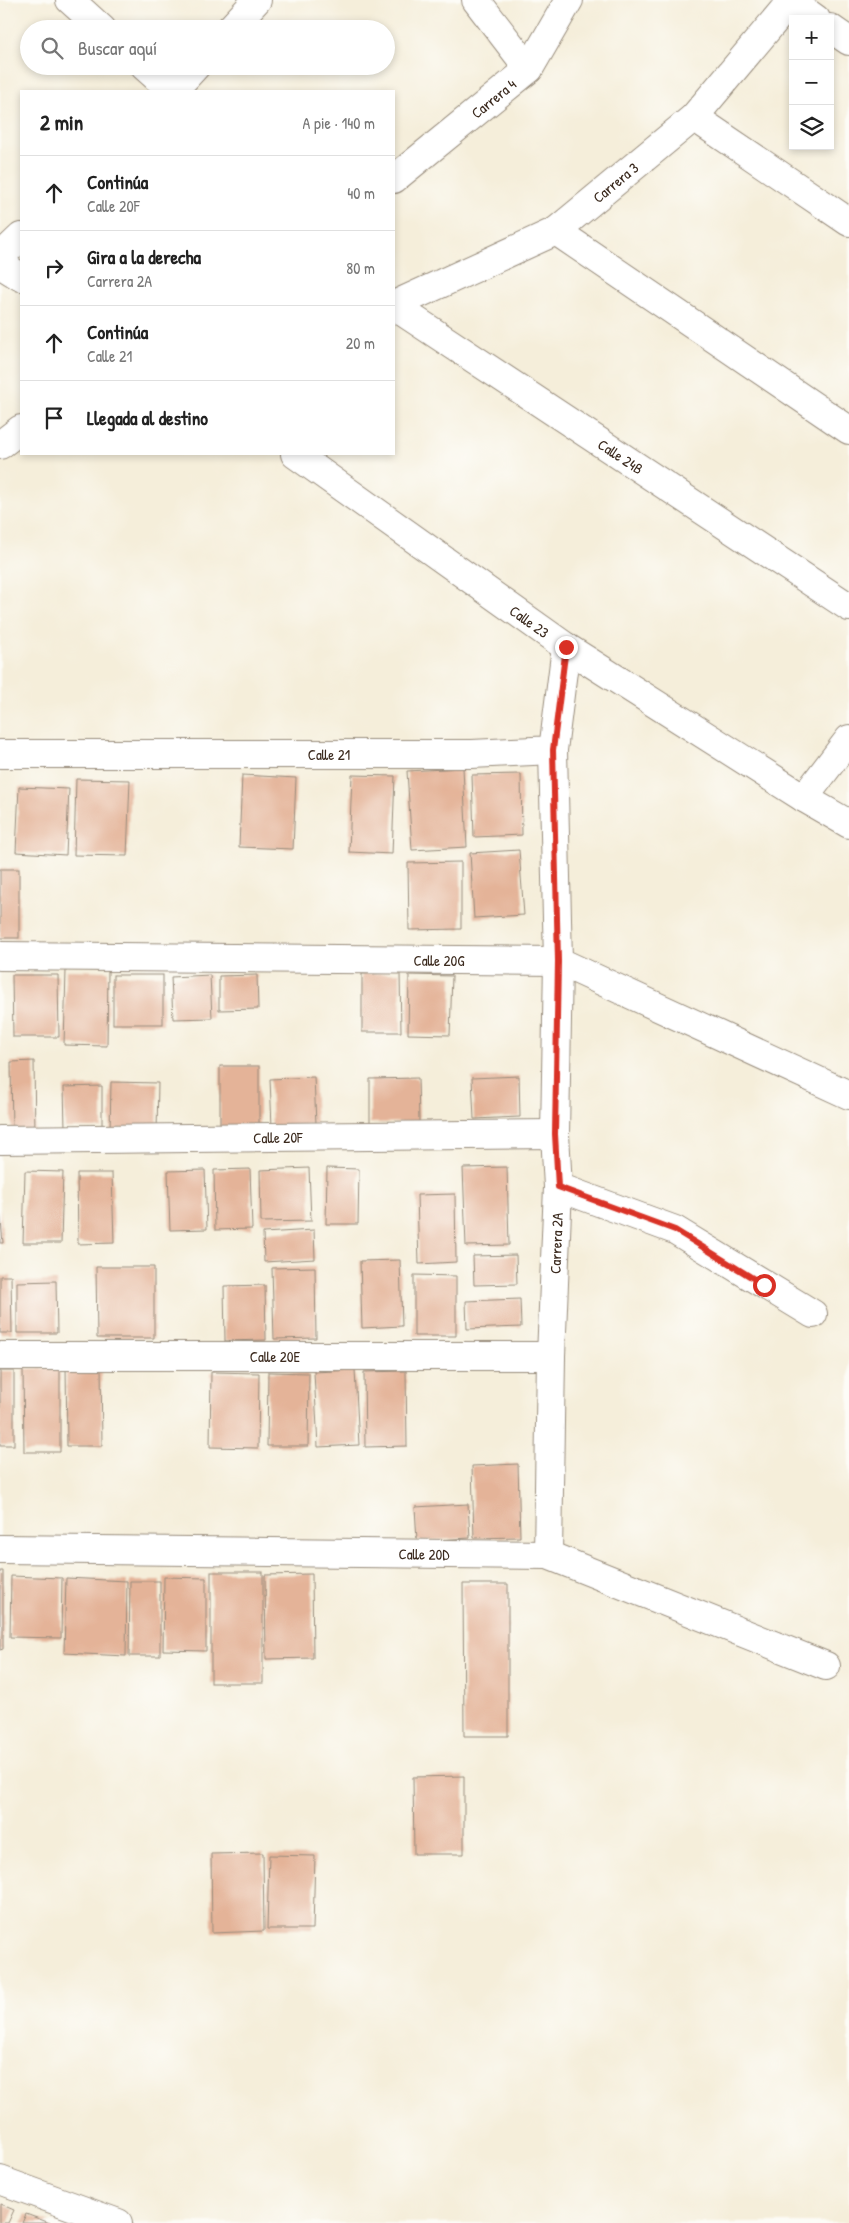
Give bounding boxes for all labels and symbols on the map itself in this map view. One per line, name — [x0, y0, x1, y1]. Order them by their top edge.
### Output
street label: Carrera 4 — [466, 73, 520, 123]
street label: Carrera 3 — [588, 157, 643, 207]
street label: Calle 24B — [594, 433, 648, 479]
street label: Calle 23 — [506, 600, 554, 642]
route end — [555, 636, 578, 659]
street label: Calle 21 — [308, 744, 350, 765]
street label: Calle 20G — [413, 949, 465, 971]
street label: Calle 20F — [253, 1126, 303, 1148]
street label: Carrera 2A — [544, 1211, 567, 1274]
route start — [753, 1274, 776, 1297]
street label: Calle 20E — [250, 1346, 301, 1367]
street label: Calle 20D — [398, 1543, 450, 1564]

